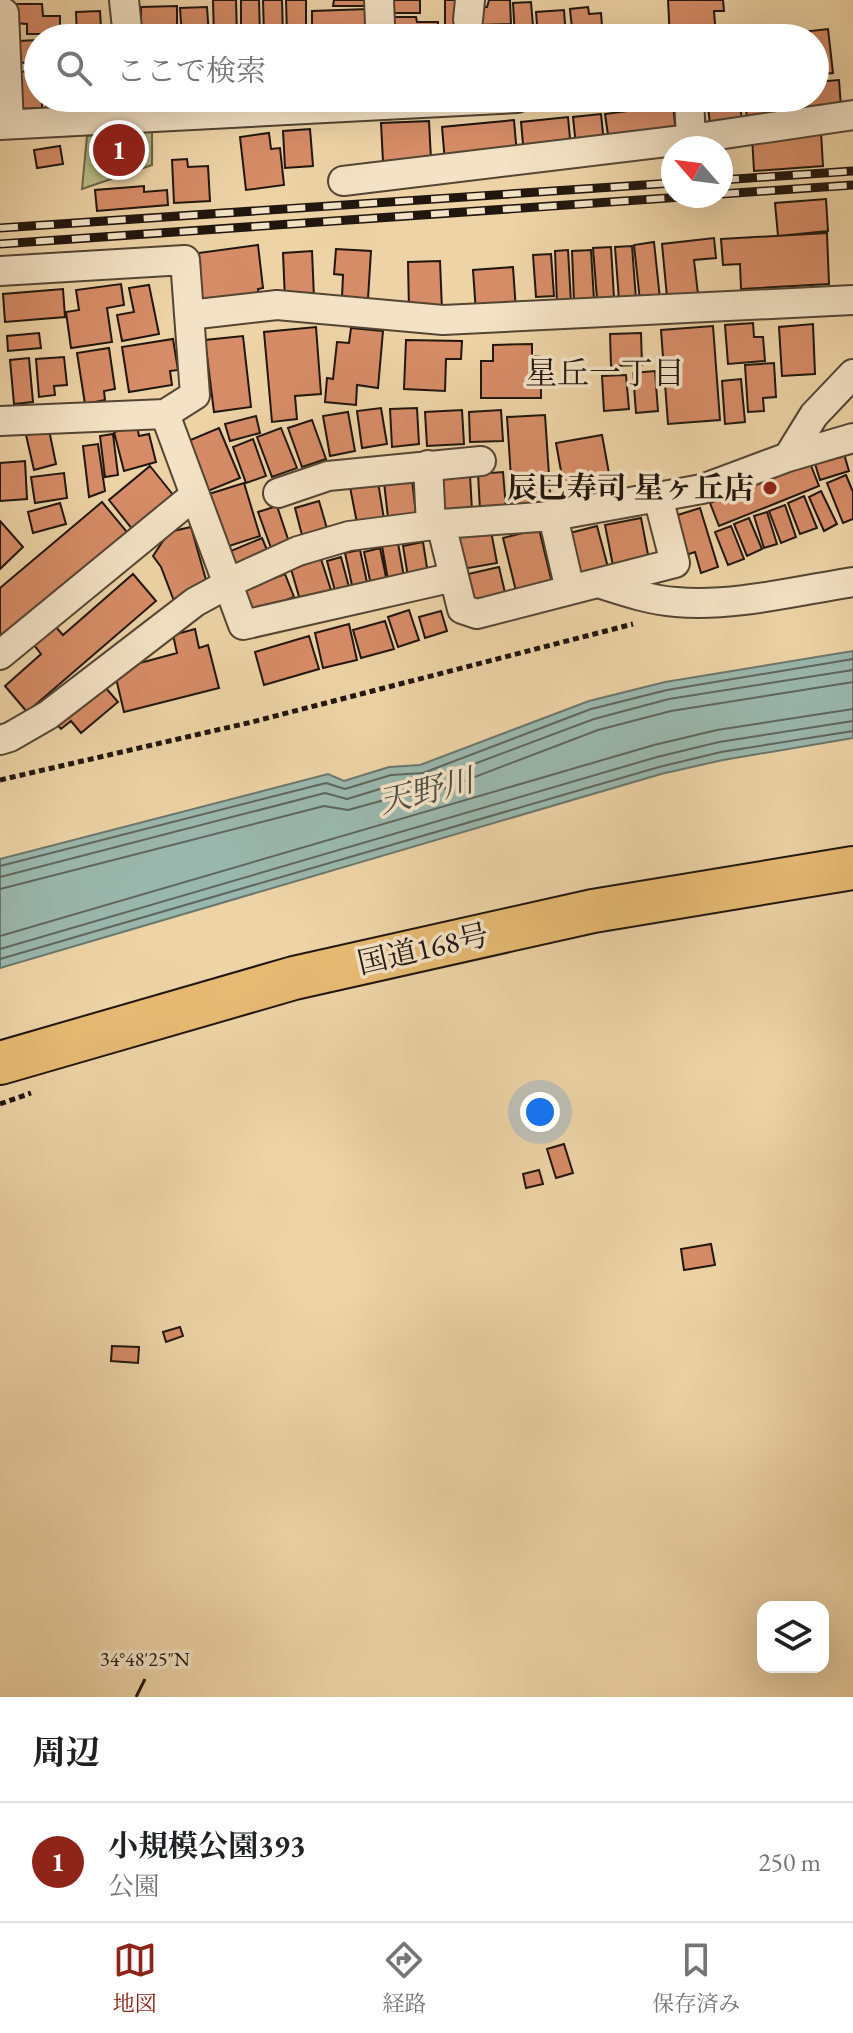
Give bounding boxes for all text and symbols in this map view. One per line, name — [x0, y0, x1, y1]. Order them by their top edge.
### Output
search box — [24, 24, 829, 112]
icon: search — [52, 46, 96, 90]
text: ここで検索 — [116, 51, 266, 90]
pin: 1 — [93, 120, 145, 180]
north arrow — [661, 136, 733, 208]
district label: 星丘一丁目 — [525, 352, 685, 394]
place label: 辰巳寿司 星ヶ丘店 — [507, 468, 754, 507]
marker: 辰巳寿司 星ヶ丘店 — [761, 479, 779, 497]
water label: 天野川 — [374, 758, 481, 823]
street label: 国道168号 — [354, 915, 492, 982]
your location — [520, 1092, 560, 1132]
map controls — [757, 1601, 829, 1673]
button: layers — [757, 1601, 829, 1673]
text: 34°48'25"N — [100, 1646, 190, 1672]
text: 周辺 — [32, 1730, 100, 1774]
text: 小規模公園393 — [108, 1826, 306, 1865]
text: 1 — [51, 1845, 65, 1879]
text: 250 m — [758, 1845, 821, 1879]
text: 公園 — [108, 1869, 160, 1903]
tab: 地図 — [113, 1938, 157, 2018]
tab: 経路 — [382, 1938, 426, 2018]
tab: 保存済み — [652, 1938, 740, 2018]

